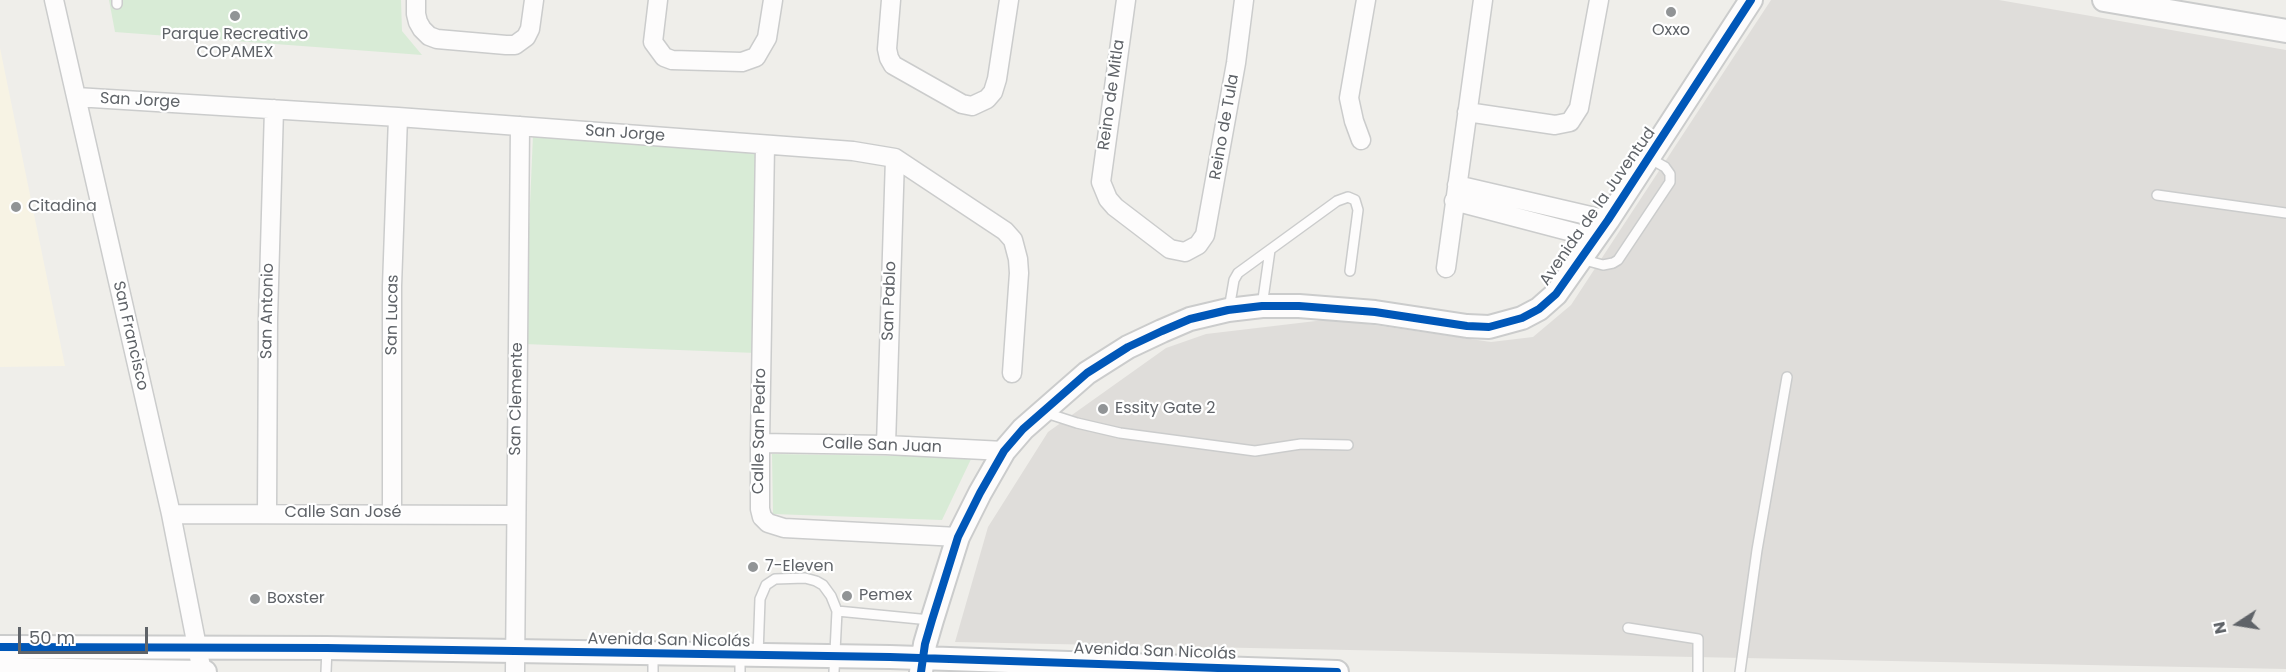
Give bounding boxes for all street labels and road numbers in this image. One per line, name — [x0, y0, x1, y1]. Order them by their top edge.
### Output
street label: Reino de Mitla — [1095, 38, 1129, 152]
street label: Reino de Tula — [1206, 73, 1244, 181]
street label: San Jorge — [99, 89, 181, 113]
street label: San Jorge — [584, 122, 666, 146]
street label: Avenida de la Juventud — [1536, 124, 1660, 290]
street label: San Pablo — [879, 261, 901, 341]
street label: San Antonio — [258, 263, 278, 359]
street label: San Lucas — [383, 274, 403, 356]
street label: San Francisco — [108, 279, 152, 393]
street label: San Clemente — [506, 342, 528, 456]
street label: Calle San Pedro — [749, 368, 771, 494]
street label: Calle San Juan — [822, 434, 942, 458]
street label: Calle San José — [285, 503, 401, 523]
street label: Avenida San Nicolás — [587, 630, 751, 652]
street label: Avenida San Nicolás — [1073, 640, 1237, 664]

